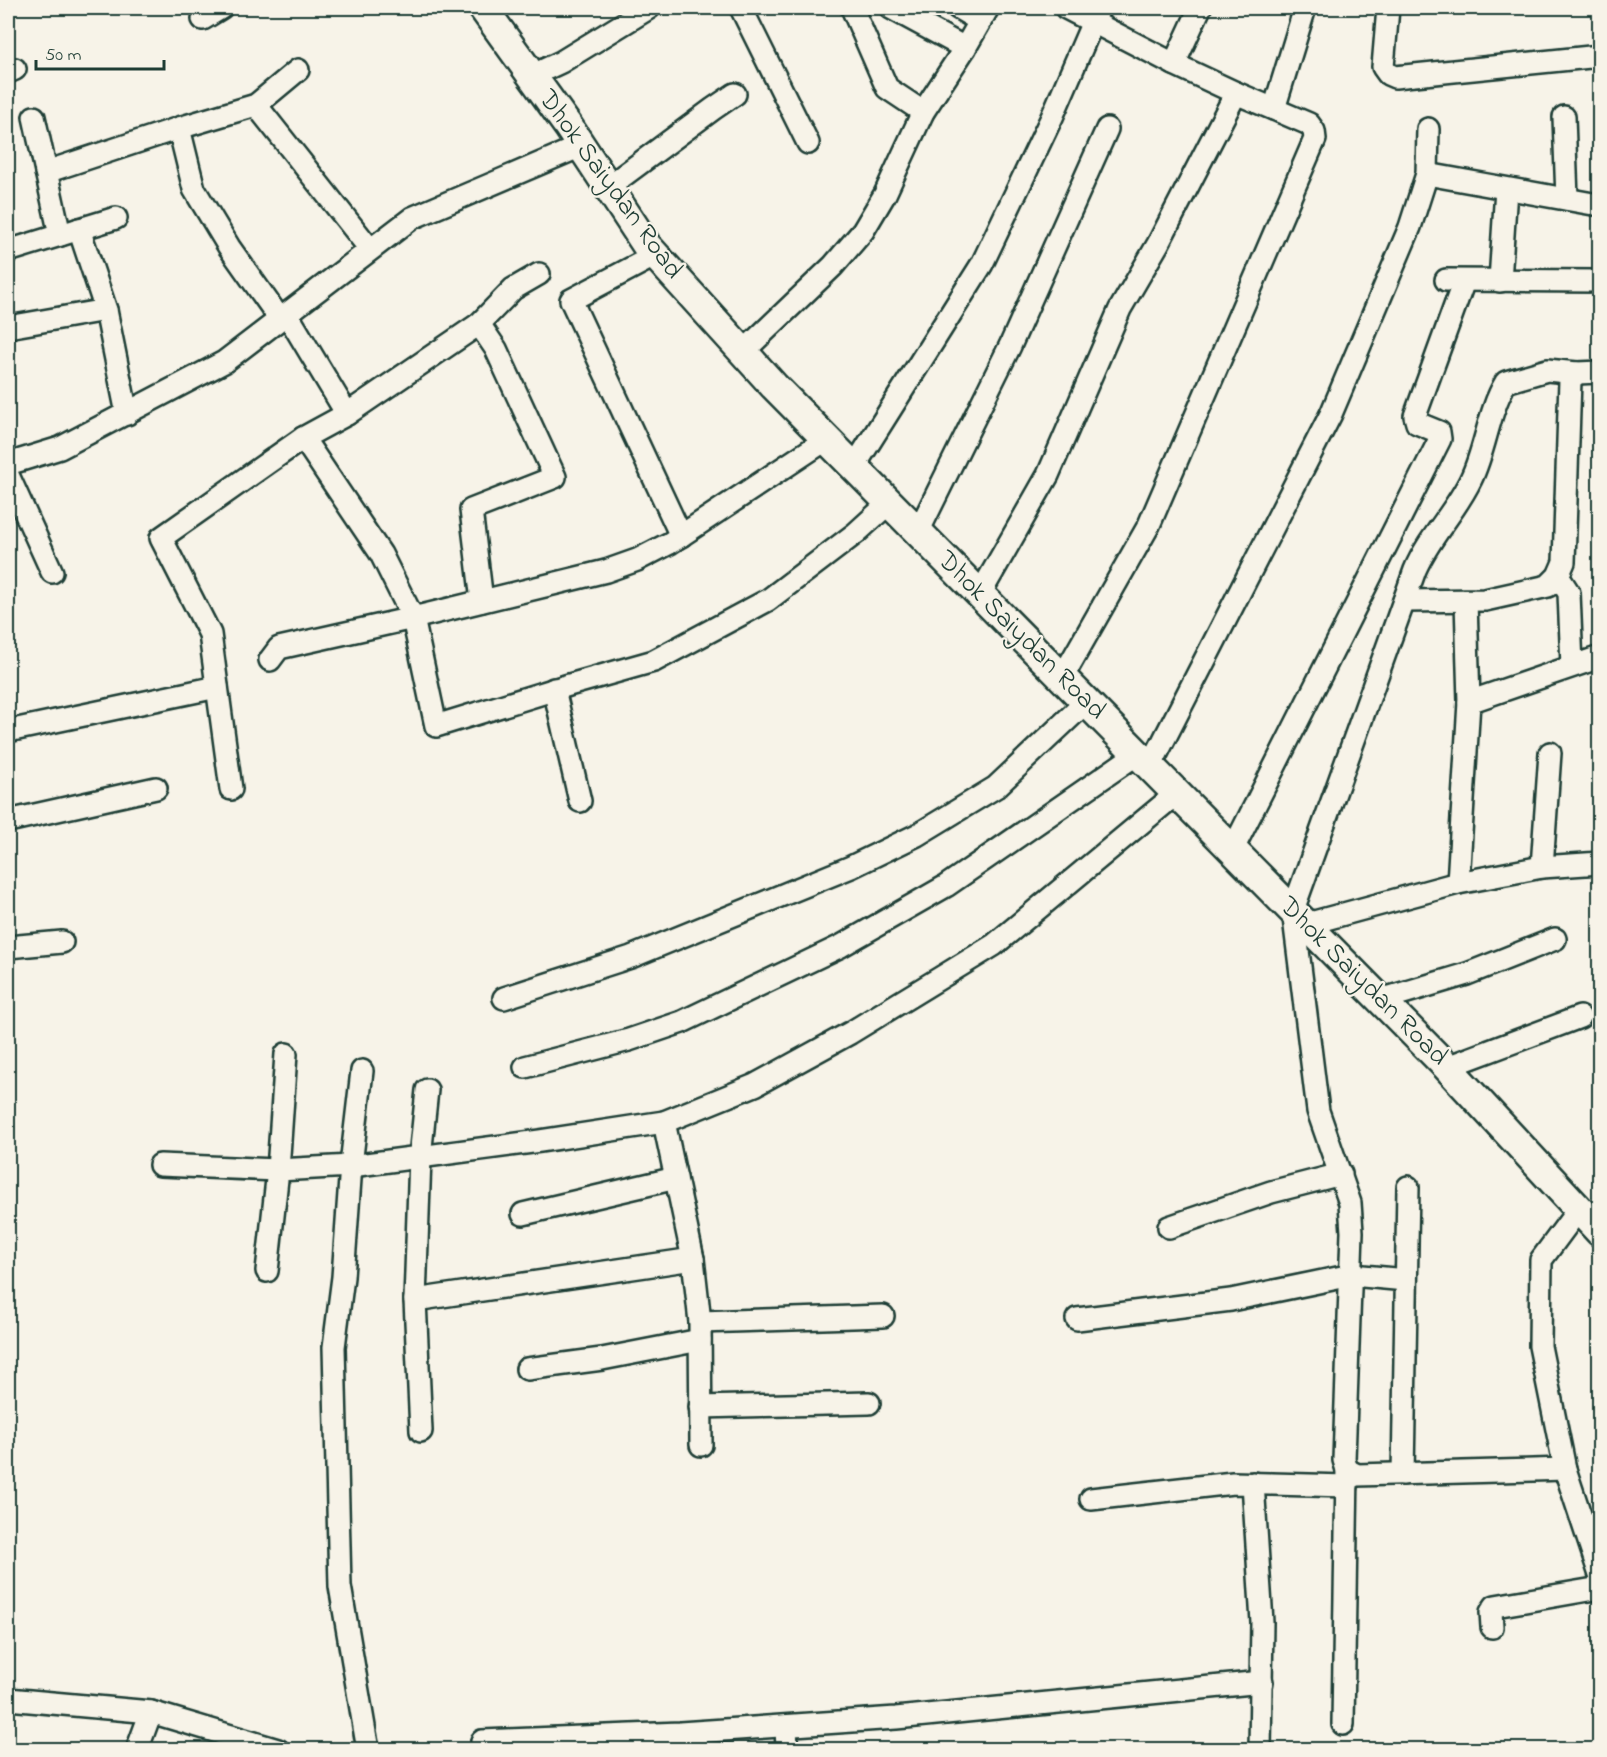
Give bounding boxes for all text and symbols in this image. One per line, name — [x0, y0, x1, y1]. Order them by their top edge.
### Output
scale bar — [36, 33, 164, 71]
text: 50 m — [45, 43, 82, 69]
street label: Dhok Saiydan Road — [527, 81, 692, 288]
street label: Dhok Saiydan Road — [927, 542, 1115, 730]
street label: Dhok Saiydan Road — [1269, 888, 1457, 1076]

